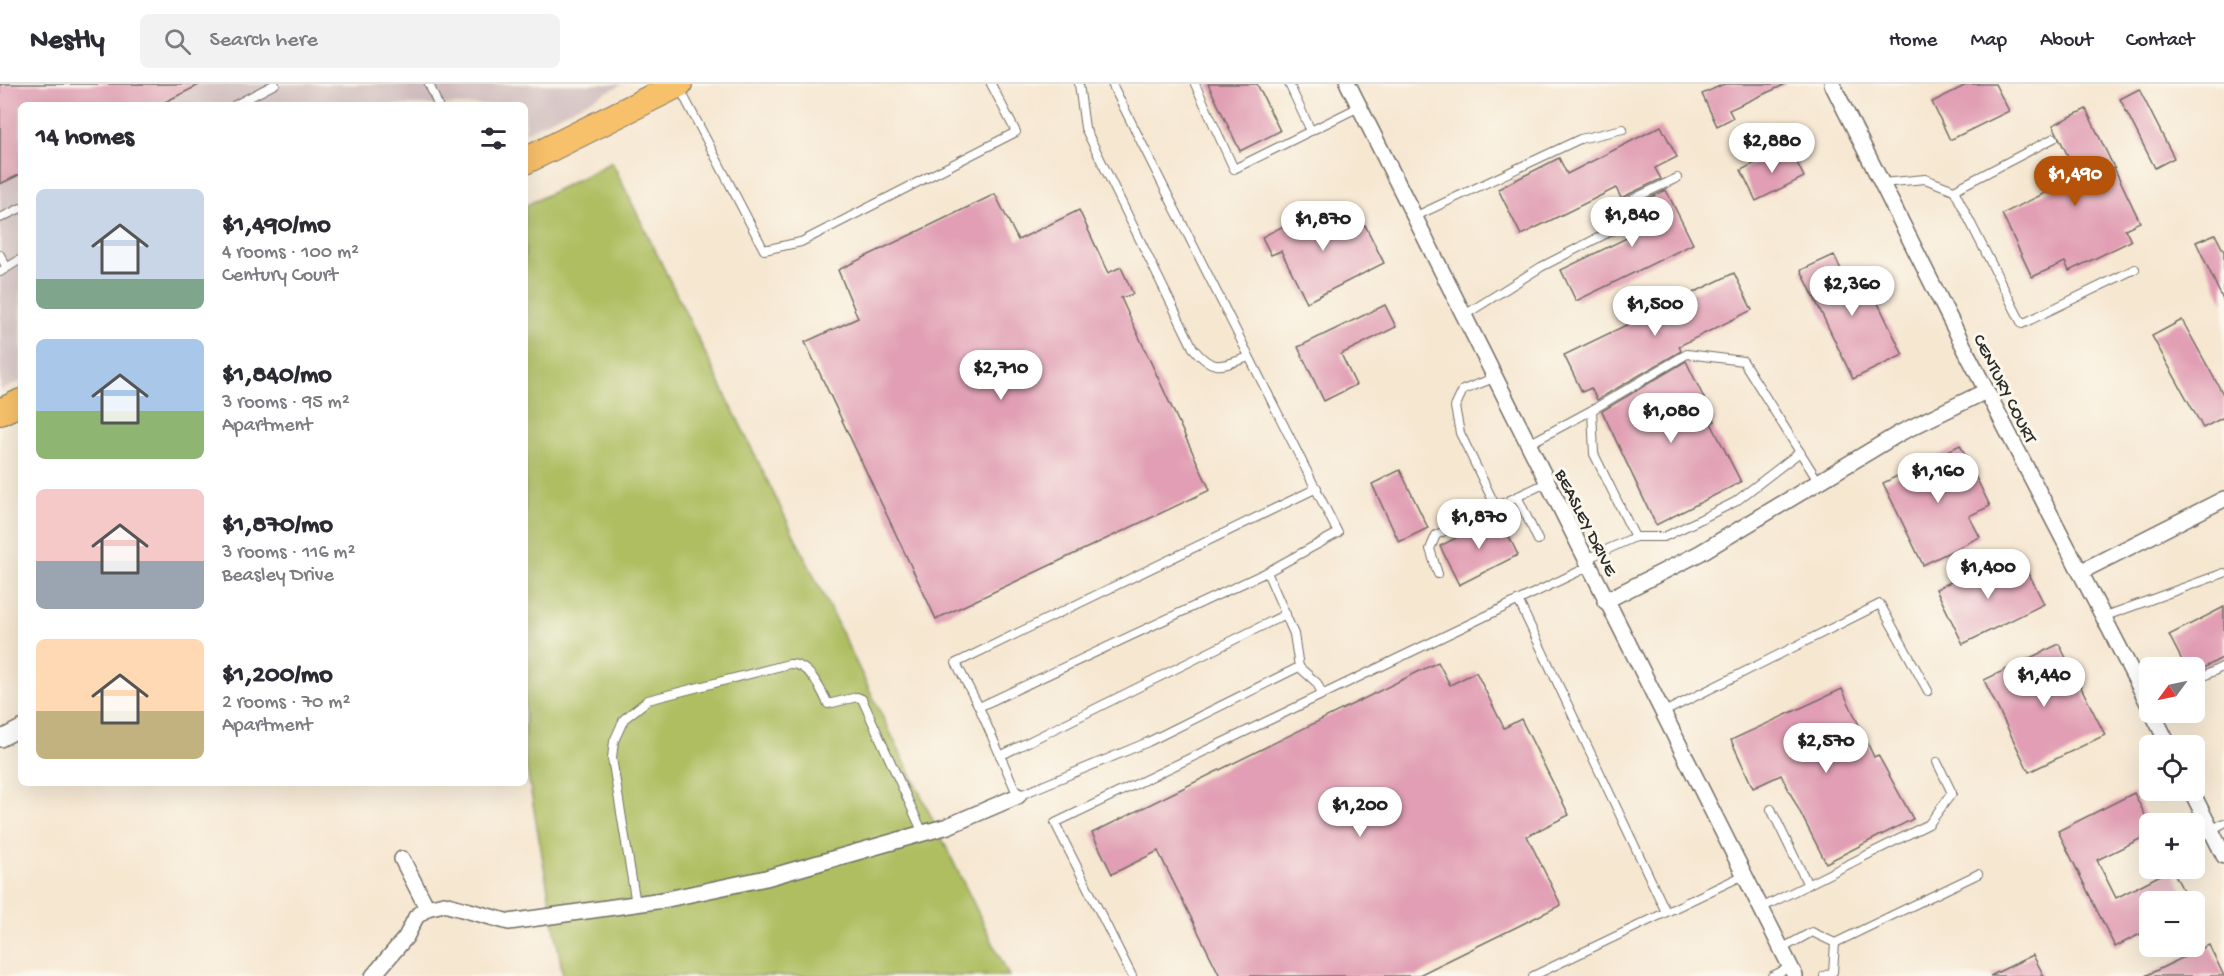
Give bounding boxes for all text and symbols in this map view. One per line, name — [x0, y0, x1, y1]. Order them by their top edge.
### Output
search box — [140, 14, 560, 68]
text: Nestly — [30, 25, 104, 58]
icon: search — [161, 25, 194, 58]
text: Search here — [209, 28, 318, 54]
text: Home — [1889, 29, 1937, 54]
text: Map — [1970, 29, 2007, 54]
text: About — [2040, 29, 2093, 54]
text: Contact — [2126, 29, 2194, 54]
icon: filters — [477, 122, 510, 155]
text: 14 homes — [36, 123, 134, 154]
pin: $2,880 — [1723, 123, 1821, 174]
text: $2,880 — [1743, 131, 1801, 154]
pin: $1,490 — [2026, 156, 2124, 207]
text: $1,490 — [2048, 164, 2102, 187]
pin: $1,840 — [1583, 197, 1681, 248]
pin: $1,870 — [1274, 201, 1372, 252]
text: $1,840 — [1604, 205, 1660, 228]
text: $1,870 — [1295, 209, 1351, 232]
text: $1,490/mo — [222, 211, 331, 242]
icon: home — [84, 213, 156, 285]
text: 4 rooms · 100 m² — [222, 242, 359, 265]
text: Century Court — [222, 265, 338, 288]
pin: $2,360 — [1803, 266, 1901, 317]
text: $2,360 — [1824, 274, 1880, 297]
pin: $1,500 — [1606, 286, 1704, 337]
text: $1,500 — [1627, 294, 1683, 317]
street label: CENTURY COURT — [1967, 331, 2041, 448]
pin: $2,710 — [952, 350, 1050, 401]
text: $2,710 — [974, 358, 1028, 381]
text: $1,840/mo — [222, 361, 332, 392]
icon: home — [84, 363, 156, 435]
text: 3 rooms · 95 m² — [222, 392, 350, 415]
pin: $1,080 — [1622, 393, 1720, 444]
text: $1,080 — [1642, 401, 1700, 424]
text: Apartment — [222, 415, 312, 438]
pin: $1,160 — [1889, 453, 1987, 504]
text: $1,160 — [1912, 461, 1964, 484]
street label: BEASLEY DRIVE — [1549, 466, 1621, 581]
pin: $1,870 — [1430, 499, 1528, 550]
text: $1,870 — [1451, 507, 1507, 530]
text: $1,870/mo — [222, 511, 333, 542]
icon: home — [84, 513, 156, 585]
text: 3 rooms · 116 m² — [222, 542, 355, 565]
pin: $1,400 — [1939, 549, 2037, 600]
text: $1,400 — [1960, 557, 2016, 580]
text: Beasley Drive — [222, 565, 334, 588]
pin: $1,440 — [1995, 657, 2093, 708]
north arrow — [2139, 657, 2205, 723]
map controls — [2139, 657, 2205, 957]
text: $1,200/mo — [222, 661, 333, 692]
icon: home — [84, 663, 156, 735]
text: $1,440 — [2017, 665, 2071, 688]
text: 2 rooms · 70 m² — [222, 692, 350, 715]
text: Apartment — [222, 715, 312, 738]
pin: $2,570 — [1777, 723, 1875, 774]
text: $2,570 — [1797, 731, 1855, 754]
button: locate — [2139, 735, 2205, 801]
pin: $1,200 — [1311, 787, 1409, 838]
text: $1,200 — [1332, 795, 1388, 818]
button: + — [2139, 813, 2205, 879]
button: − — [2139, 891, 2205, 957]

